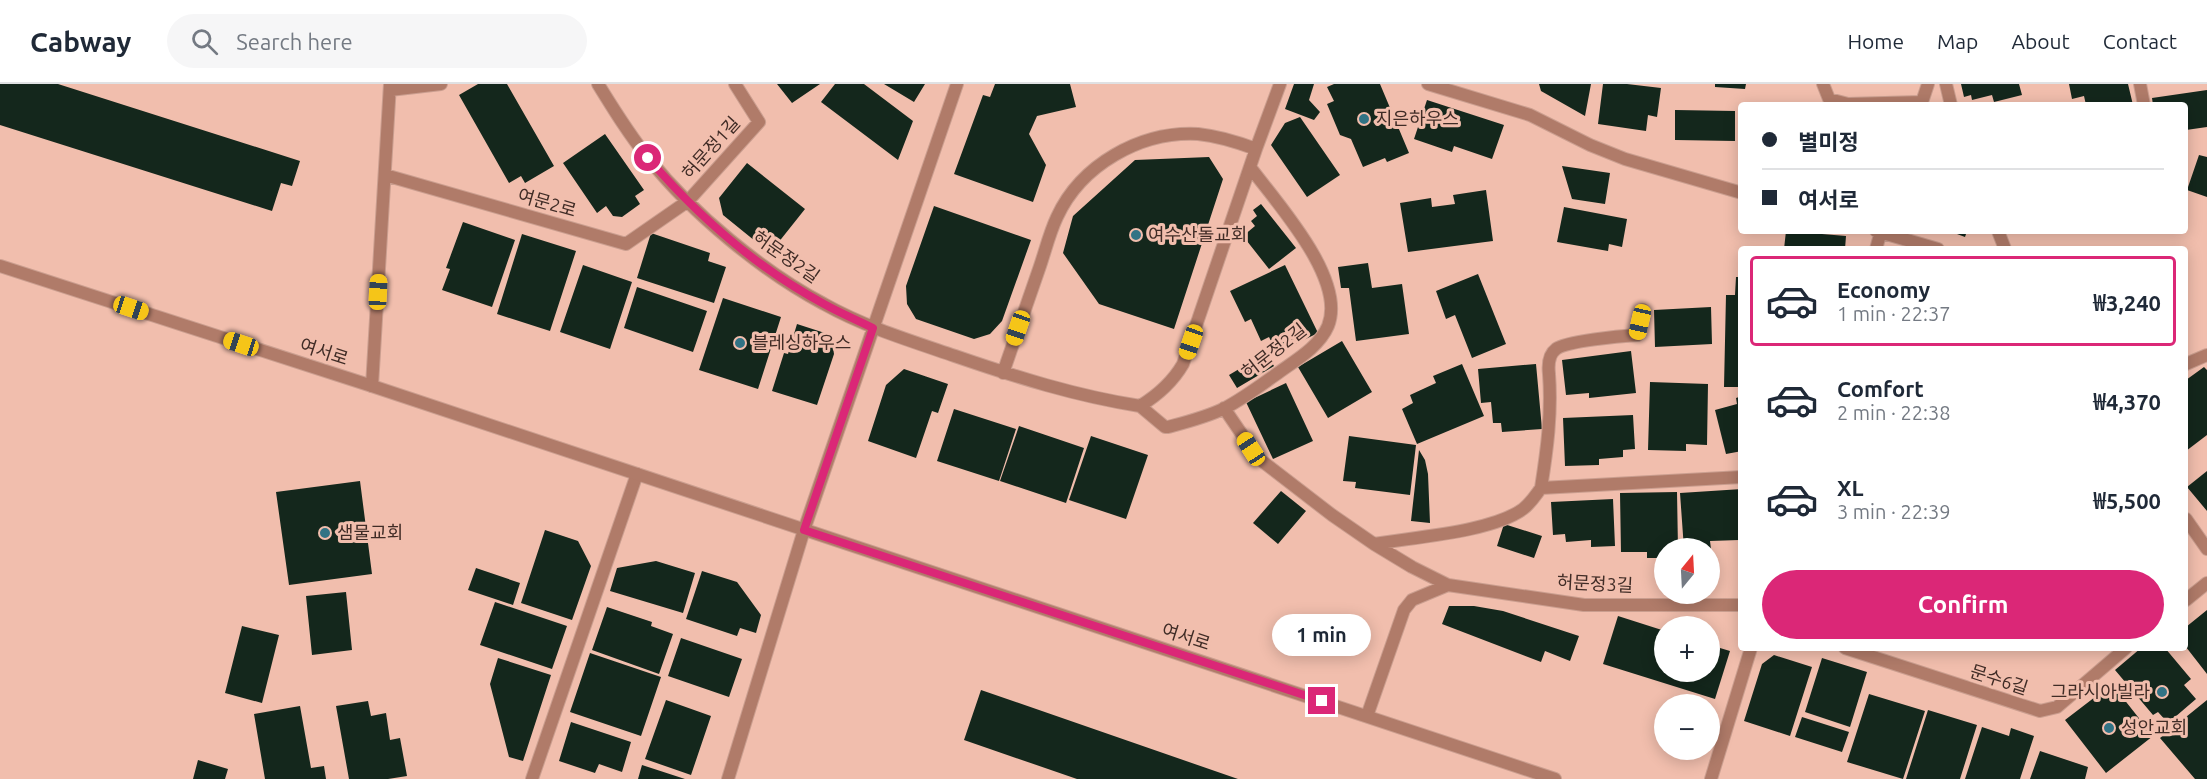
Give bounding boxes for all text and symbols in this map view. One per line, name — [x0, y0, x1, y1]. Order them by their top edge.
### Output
search box — [167, 14, 587, 68]
icon: search — [188, 25, 221, 58]
text: Cabway — [30, 26, 131, 57]
text: Search here — [236, 29, 353, 54]
text: Home — [1847, 29, 1904, 53]
text: Map — [1937, 29, 1978, 53]
text: About — [2011, 29, 2070, 53]
text: Contact — [2103, 29, 2177, 53]
place label: 지은하우스 — [1376, 108, 1459, 128]
street label: 허문정1길 — [677, 112, 743, 182]
marker: 지은하우스 — [1357, 112, 1371, 126]
text: 별미정 — [1798, 129, 1859, 154]
route start — [634, 144, 661, 171]
street label: 여문2로 — [516, 184, 579, 220]
text: 여서로 — [1798, 187, 1859, 212]
place label: 여수산돌교회 — [1148, 224, 1247, 244]
street label: 허문정2길 — [750, 226, 824, 286]
marker: 여수산돌교회 — [1129, 228, 1143, 242]
car — [368, 274, 388, 310]
icon: car — [1765, 274, 1819, 328]
text: Economy — [1837, 277, 1930, 302]
text: ₩3,240 — [2093, 290, 2161, 315]
car — [111, 294, 151, 322]
car — [1627, 302, 1653, 342]
text: 1 min · 22:37 — [1837, 302, 1951, 325]
car — [1004, 308, 1032, 348]
street label: 허문정2길 — [1237, 319, 1310, 382]
car — [1177, 322, 1205, 362]
car — [221, 330, 261, 358]
place label: 블레싱하우스 — [752, 332, 851, 352]
street label: 여서로 — [298, 334, 351, 368]
marker: 블레싱하우스 — [733, 336, 747, 350]
icon: car — [1765, 373, 1819, 427]
text: Comfort — [1837, 376, 1924, 401]
text: ₩4,370 — [2093, 389, 2161, 414]
text: 2 min · 22:38 — [1837, 401, 1951, 424]
car — [1234, 429, 1268, 469]
icon: car — [1765, 472, 1819, 526]
text: XL — [1837, 475, 1864, 500]
text: ₩5,500 — [2093, 488, 2161, 513]
text: 3 min · 22:39 — [1837, 500, 1951, 523]
place label: 샘물교회 — [337, 522, 403, 542]
marker: 샘물교회 — [318, 526, 332, 540]
north arrow — [1654, 538, 1720, 604]
map controls — [1654, 538, 1720, 760]
button: Confirm — [1762, 570, 2164, 639]
street label: 허문정3길 — [1556, 571, 1634, 595]
callout: 1 min — [1272, 614, 1372, 656]
button: + — [1654, 616, 1720, 682]
street label: 여서로 — [1160, 619, 1213, 653]
text: 1 min — [1296, 623, 1347, 646]
street label: 문수6길 — [1968, 660, 2031, 698]
place label: 그라시아빌라 — [2051, 681, 2150, 701]
marker: 그라시아빌라 — [2155, 685, 2169, 699]
route end — [1308, 687, 1335, 714]
button: − — [1654, 694, 1720, 760]
place label: 성안교회 — [2121, 717, 2187, 737]
marker: 성안교회 — [2102, 721, 2116, 735]

